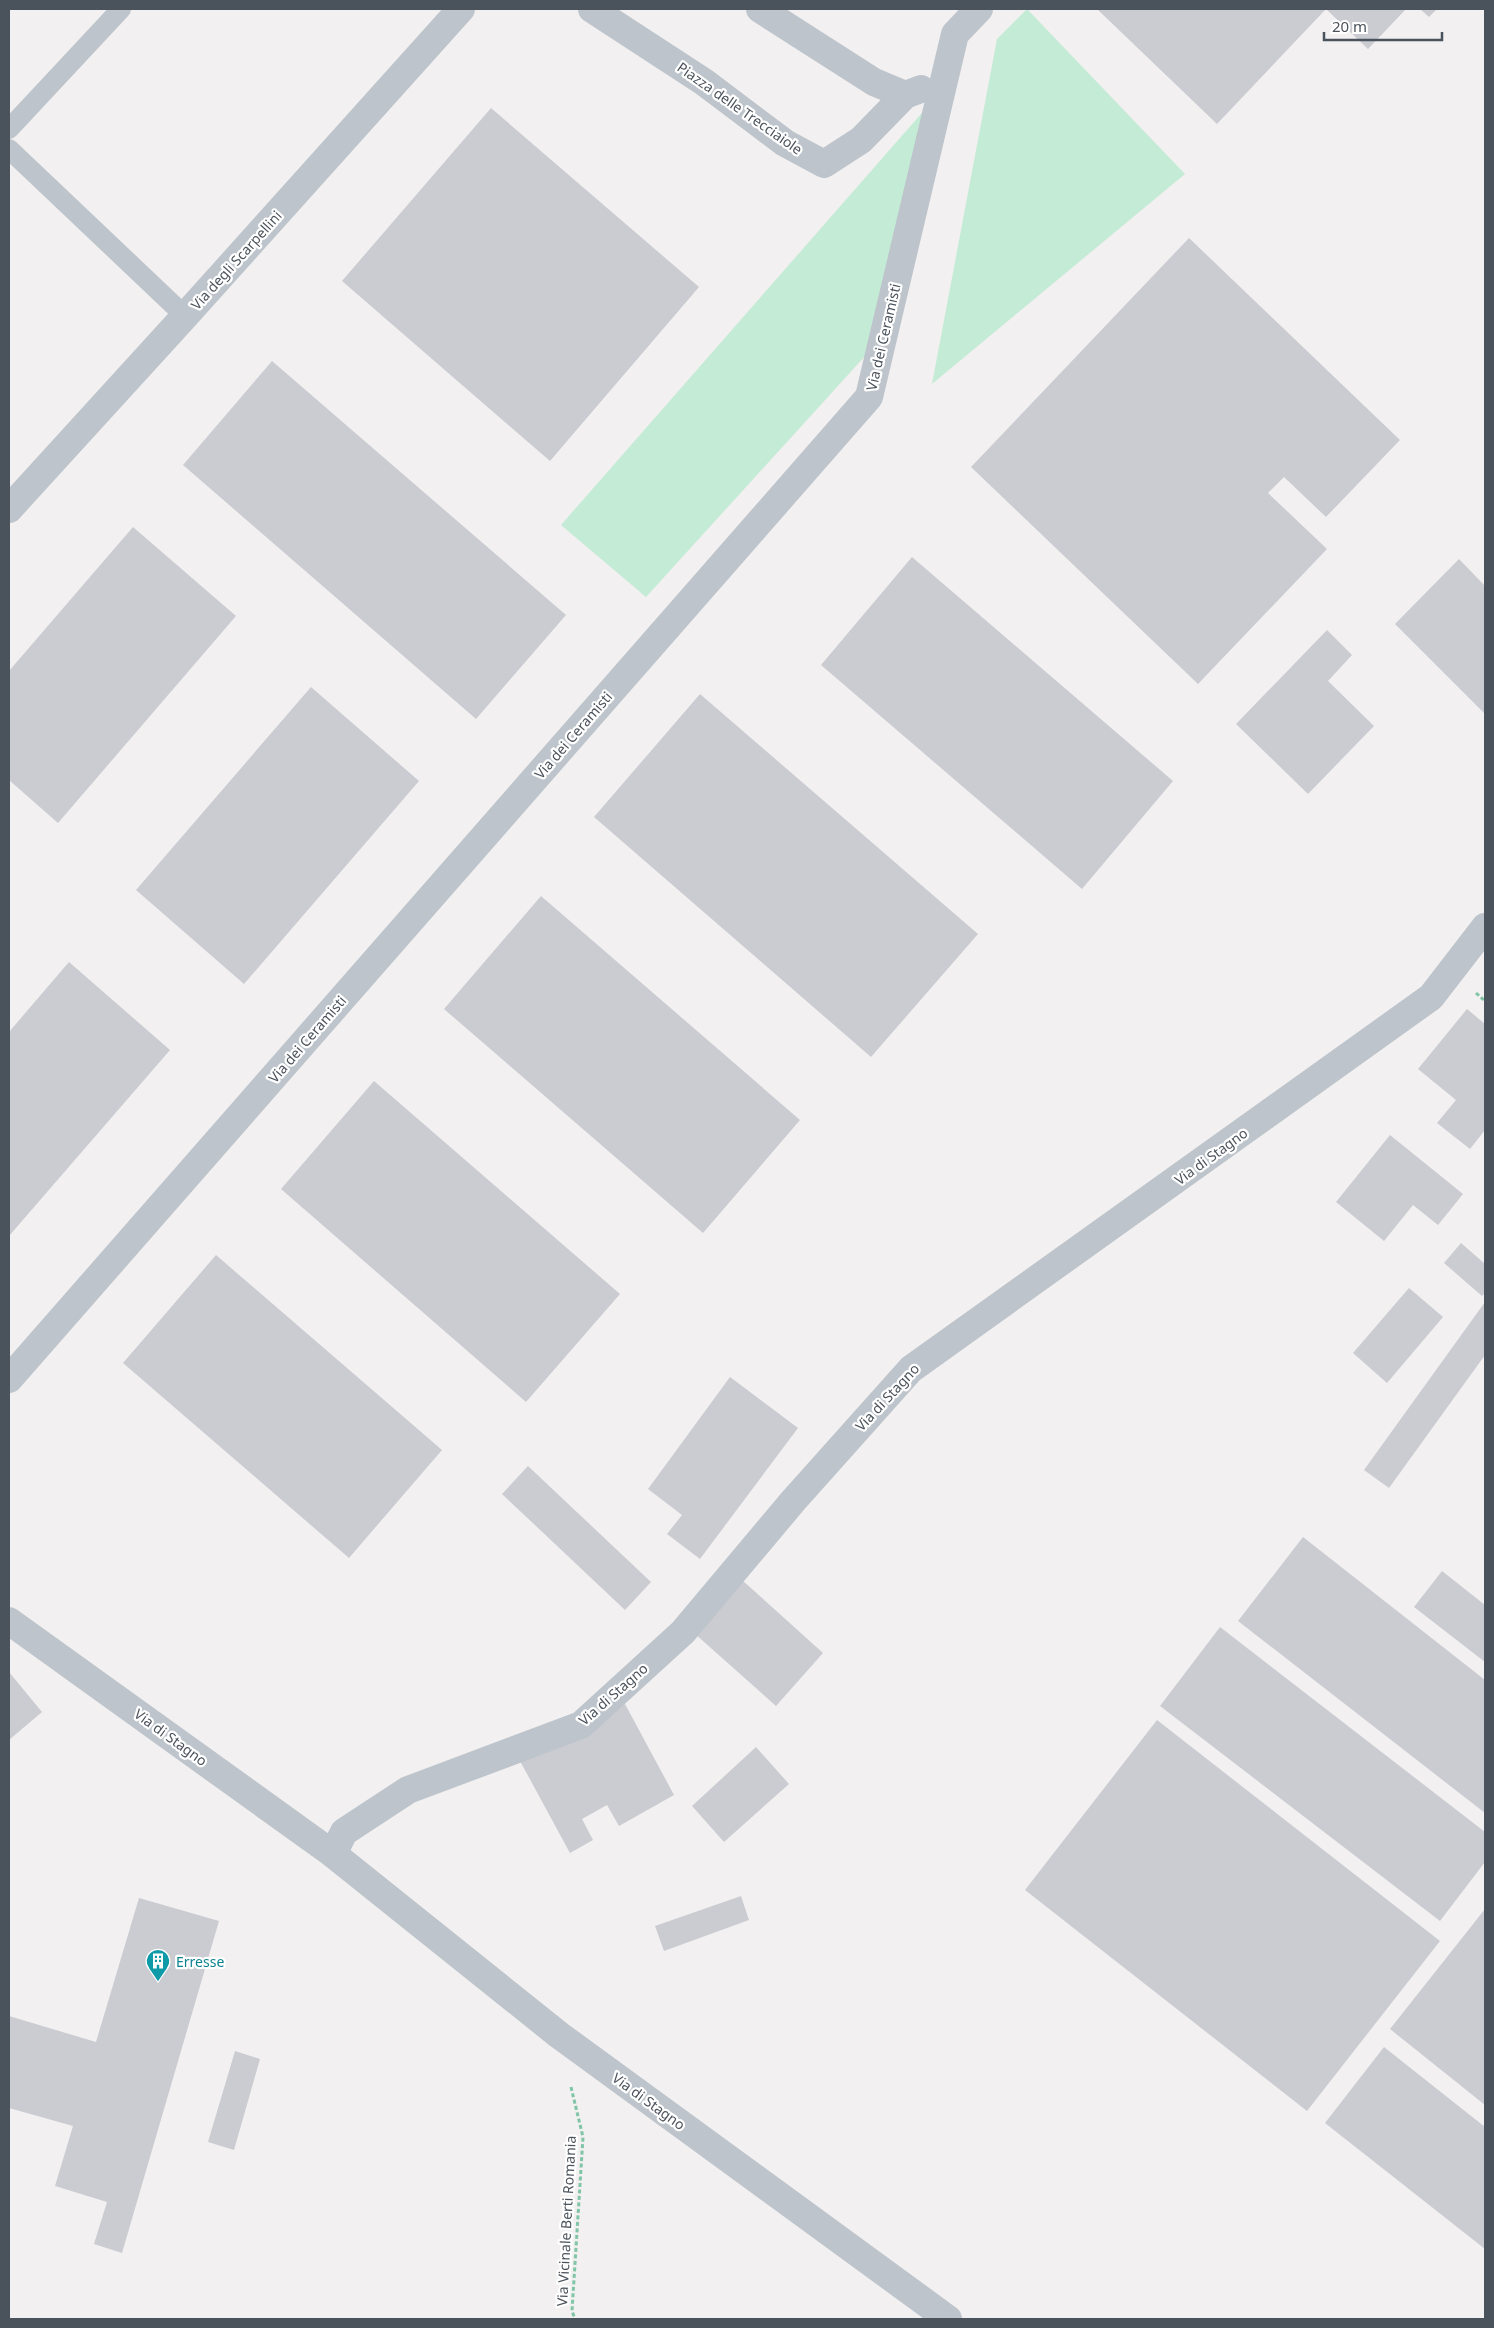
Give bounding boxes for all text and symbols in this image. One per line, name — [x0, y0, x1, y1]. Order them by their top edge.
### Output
scale bar — [1324, 10, 1442, 42]
text: 20 m — [1332, 16, 1367, 36]
street label: Piazza delle Trecciaiole — [674, 58, 806, 159]
street label: Via degli Scarpellini — [186, 206, 286, 314]
street label: Via dei Ceramisti — [861, 282, 905, 392]
street label: Via dei Ceramisti — [530, 687, 616, 783]
street label: Via dei Ceramisti — [264, 991, 350, 1087]
street label: Via di Stagno — [1171, 1123, 1251, 1189]
street label: Via di Stagno — [851, 1359, 923, 1435]
street label: Via di Stagno — [574, 1659, 652, 1729]
street label: Via di Stagno — [131, 1704, 211, 1770]
building icon: Erresse — [145, 1948, 171, 1982]
place label: Erresse — [176, 1952, 224, 1971]
street label: Via di Stagno — [609, 2068, 689, 2134]
street label: Via Vicinale Berti Romania — [552, 2135, 580, 2307]

